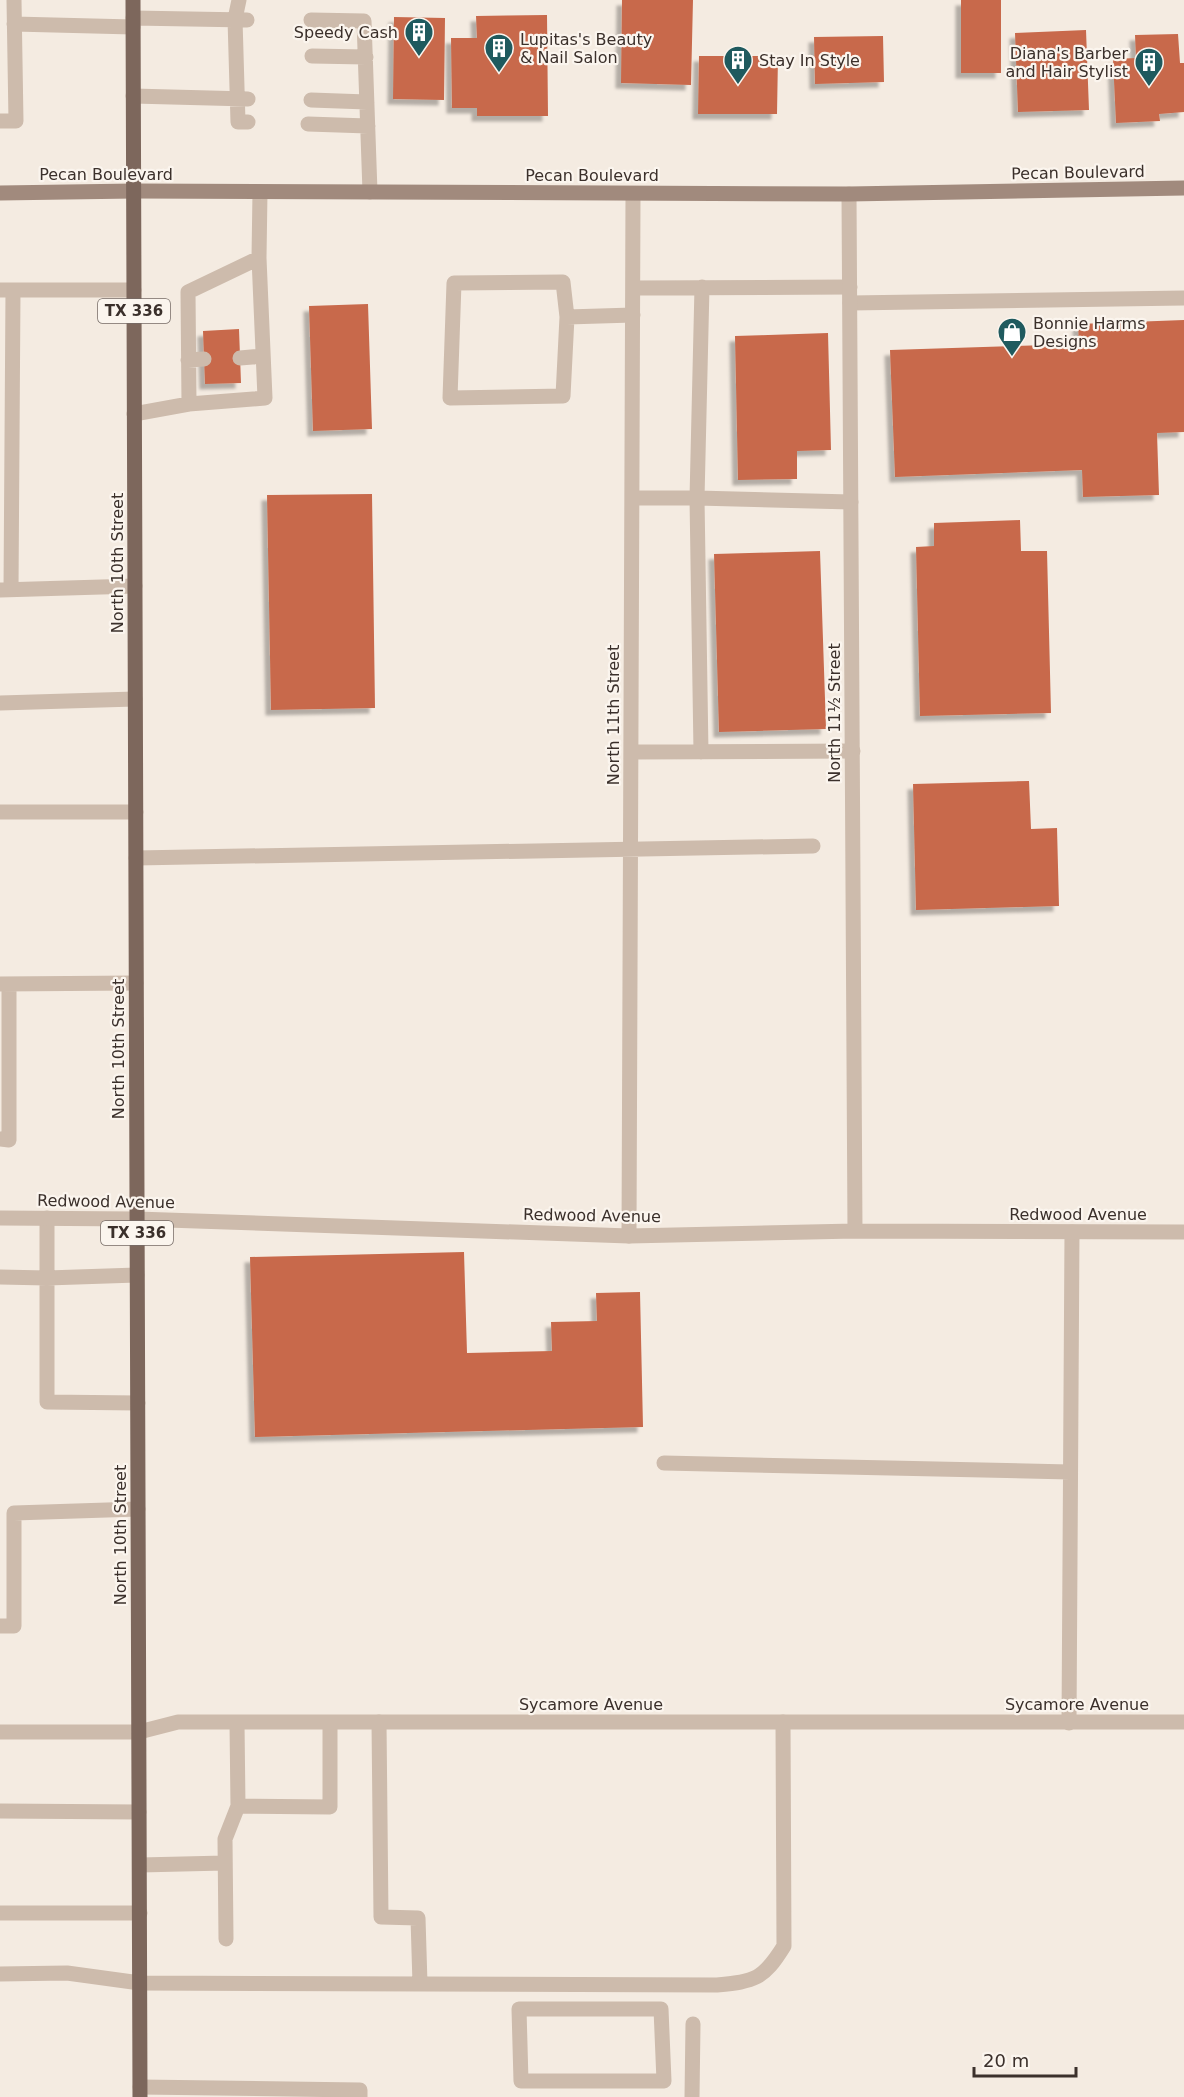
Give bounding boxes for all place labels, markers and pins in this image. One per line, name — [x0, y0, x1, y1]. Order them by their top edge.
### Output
building icon: Speedy Cash — [403, 16, 435, 58]
place label: Speedy Cash — [294, 23, 398, 42]
place label: Lupitas's Beauty & Nail Salon — [520, 30, 652, 67]
building icon: Lupitas's Beauty & Nail Salon — [483, 32, 515, 74]
building icon: Stay In Style — [722, 44, 754, 86]
place label: Diana's Barber and Hair Stylist — [1005, 44, 1128, 81]
building icon: Diana's Barber and Hair Stylist — [1133, 46, 1165, 88]
place label: Stay In Style — [759, 51, 860, 70]
place label: Bonnie Harms Designs — [1033, 314, 1145, 351]
shop icon: Bonnie Harms Designs — [996, 316, 1028, 358]

